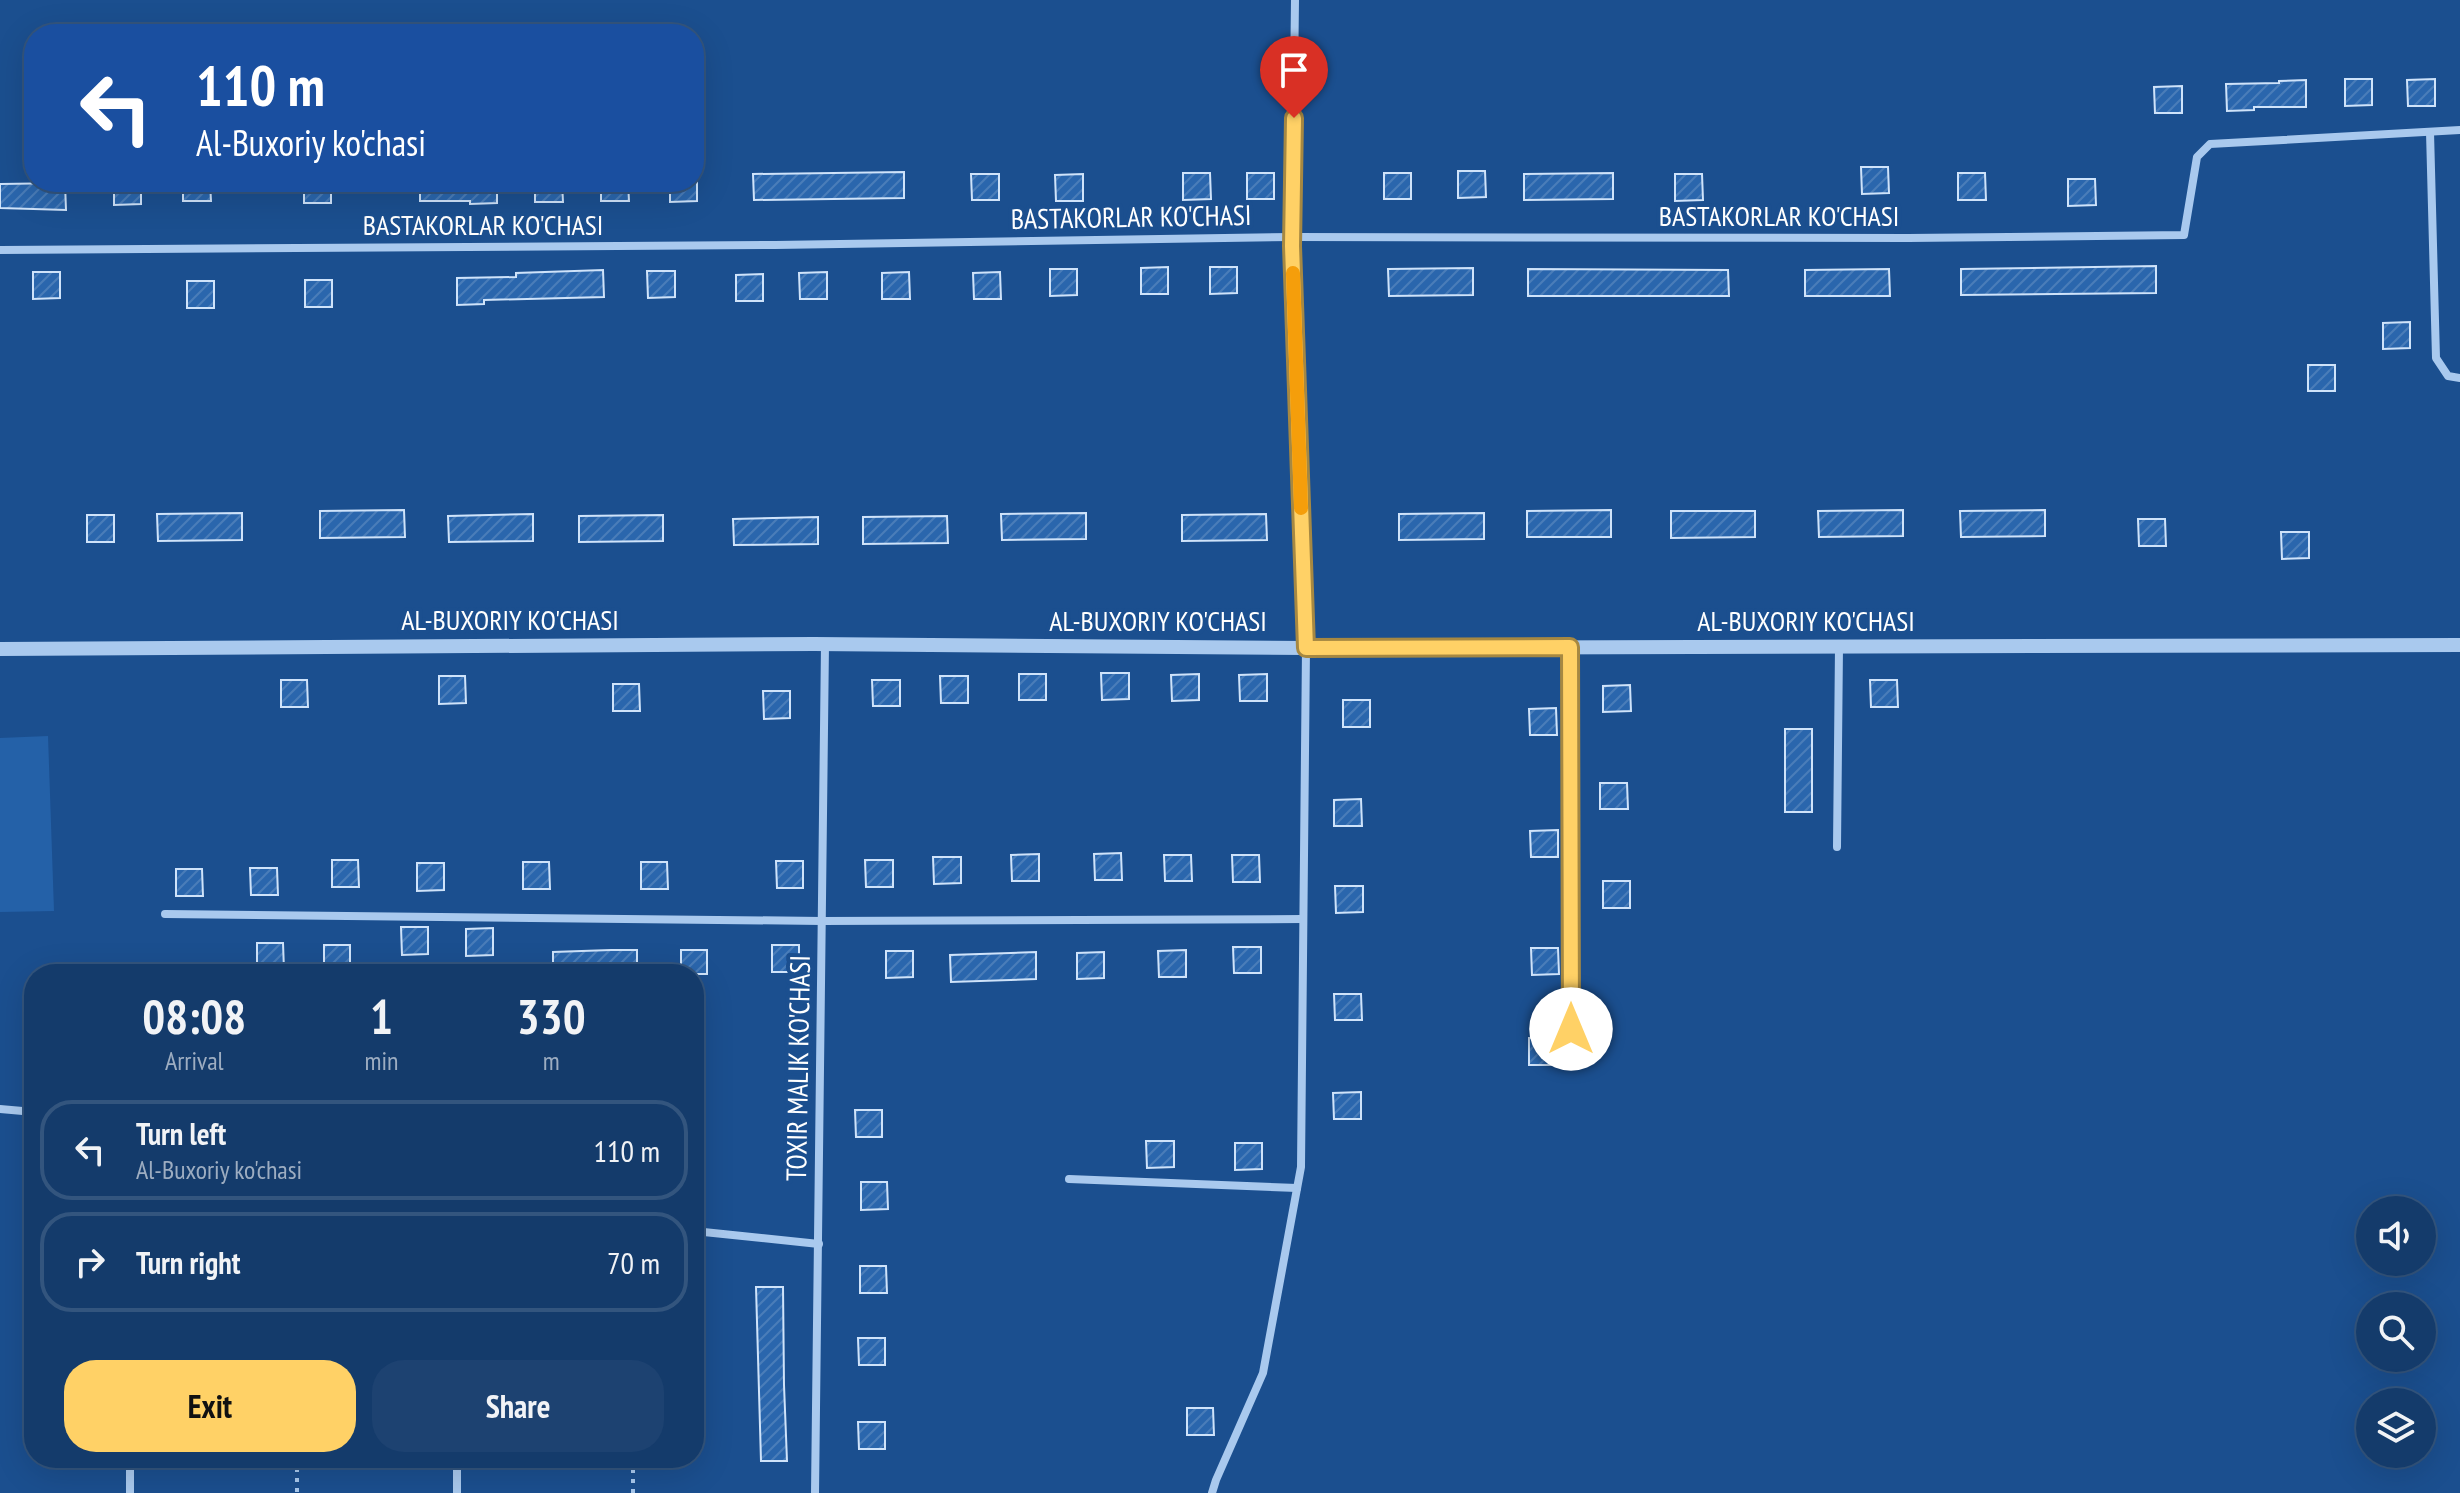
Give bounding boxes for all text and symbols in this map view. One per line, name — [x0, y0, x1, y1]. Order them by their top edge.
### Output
pin — [1260, 36, 1328, 118]
icon: arrive — [1272, 48, 1316, 92]
text: 110 m — [196, 49, 325, 121]
icon: left — [64, 56, 168, 160]
text: Al-Buxoriy ko'chasi — [196, 119, 426, 166]
street label: BASTAKORLAR KO'CHASI — [1010, 196, 1252, 237]
street label: BASTAKORLAR KO'CHASI — [1659, 197, 1899, 234]
street label: BASTAKORLAR KO'CHASI — [363, 206, 603, 243]
street label: AL-BUXORIY KO'CHASI — [401, 601, 619, 638]
street label: AL-BUXORIY KO'CHASI — [1049, 602, 1267, 639]
street label: AL-BUXORIY KO'CHASI — [1697, 602, 1915, 639]
street label: TOXIR MALIK KO'CHASI — [777, 955, 818, 1181]
text: 08:08 — [142, 985, 246, 1047]
text: 1 — [370, 985, 393, 1047]
text: 330 — [517, 985, 586, 1047]
position arrow — [1529, 987, 1613, 1071]
text: Arrival — [165, 1044, 224, 1077]
text: min — [364, 1044, 398, 1077]
text: m — [543, 1044, 560, 1077]
text: Turn left — [136, 1114, 226, 1153]
icon: left — [68, 1128, 112, 1172]
text: 110 m — [594, 1131, 660, 1170]
text: Al-Buxoriy ko'chasi — [136, 1153, 302, 1186]
map controls — [2356, 1196, 2436, 1468]
button: sound — [2356, 1196, 2436, 1276]
icon: right — [68, 1240, 112, 1284]
text: Turn right — [136, 1243, 240, 1282]
text: 70 m — [607, 1243, 660, 1282]
button: search — [2356, 1292, 2436, 1372]
button: Exit — [64, 1360, 356, 1452]
button: Share — [372, 1360, 664, 1452]
button: layers — [2356, 1388, 2436, 1468]

